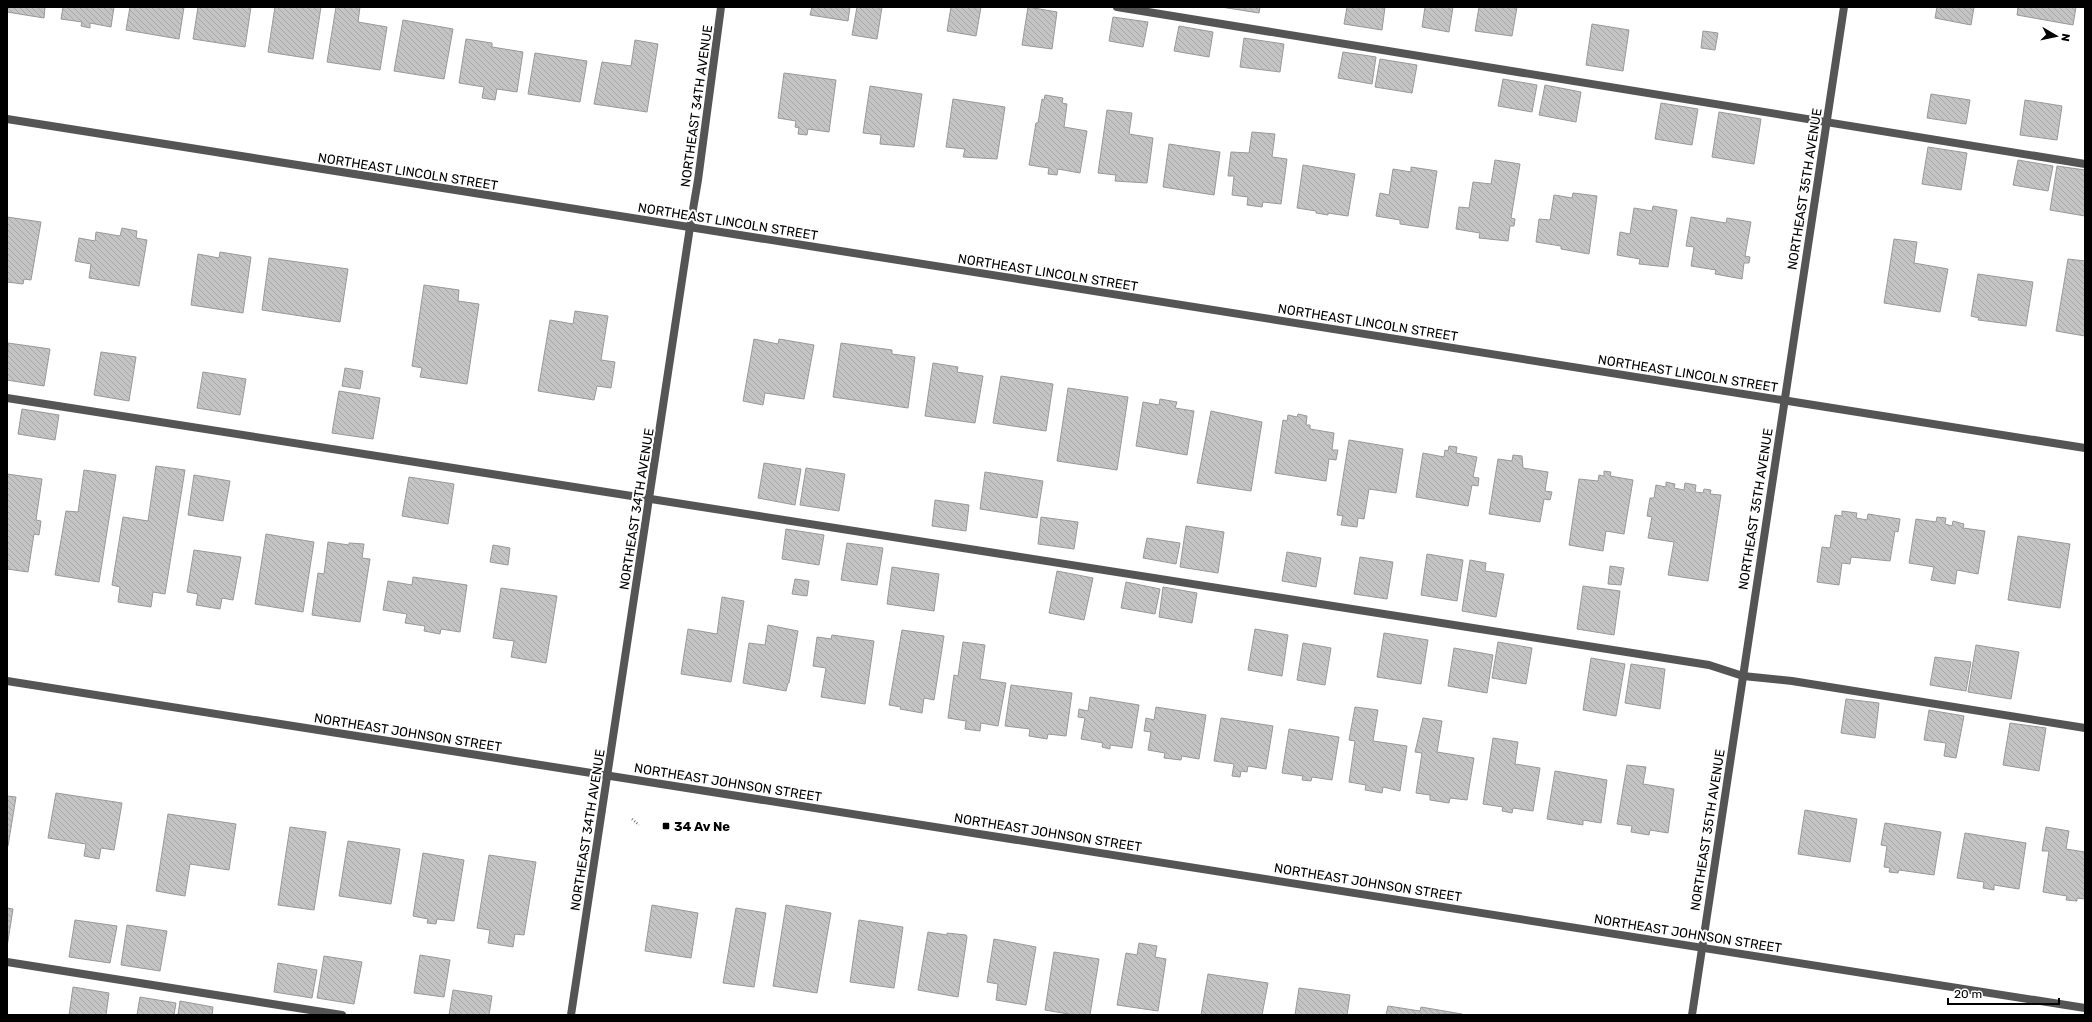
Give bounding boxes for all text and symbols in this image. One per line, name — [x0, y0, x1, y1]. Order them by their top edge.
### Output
north arrow — [2036, 16, 2076, 56]
street label: NORTHEAST 34TH AVENUE — [678, 24, 715, 188]
text: N — [2058, 33, 2072, 42]
street label: NORTHEAST 35TH AVENUE — [1784, 107, 1825, 271]
street label: NORTHEAST LINCOLN STREET — [317, 150, 499, 193]
street label: NORTHEAST LINCOLN STREET — [637, 200, 819, 243]
street label: NORTHEAST LINCOLN STREET — [957, 251, 1139, 294]
street label: NORTHEAST LINCOLN STREET — [1277, 301, 1459, 344]
street label: NORTHEAST LINCOLN STREET — [1597, 352, 1779, 395]
street label: NORTHEAST 34TH AVENUE — [616, 427, 657, 591]
street label: NORTHEAST 35TH AVENUE — [1735, 427, 1776, 591]
street label: NORTHEAST JOHNSON STREET — [313, 710, 503, 755]
street label: NORTHEAST 34TH AVENUE — [567, 748, 608, 912]
street label: NORTHEAST 35TH AVENUE — [1687, 748, 1728, 912]
street label: NORTHEAST JOHNSON STREET — [633, 760, 823, 805]
street label: NORTHEAST JOHNSON STREET — [953, 810, 1143, 855]
place label: 34 Av Ne — [674, 819, 730, 834]
marker: 34 Av Ne — [661, 821, 671, 831]
street label: NORTHEAST JOHNSON STREET — [1273, 860, 1463, 905]
street label: NORTHEAST JOHNSON STREET — [1593, 911, 1783, 956]
scale bar — [1948, 980, 2059, 1006]
text: 20 m — [1954, 987, 1982, 1001]

